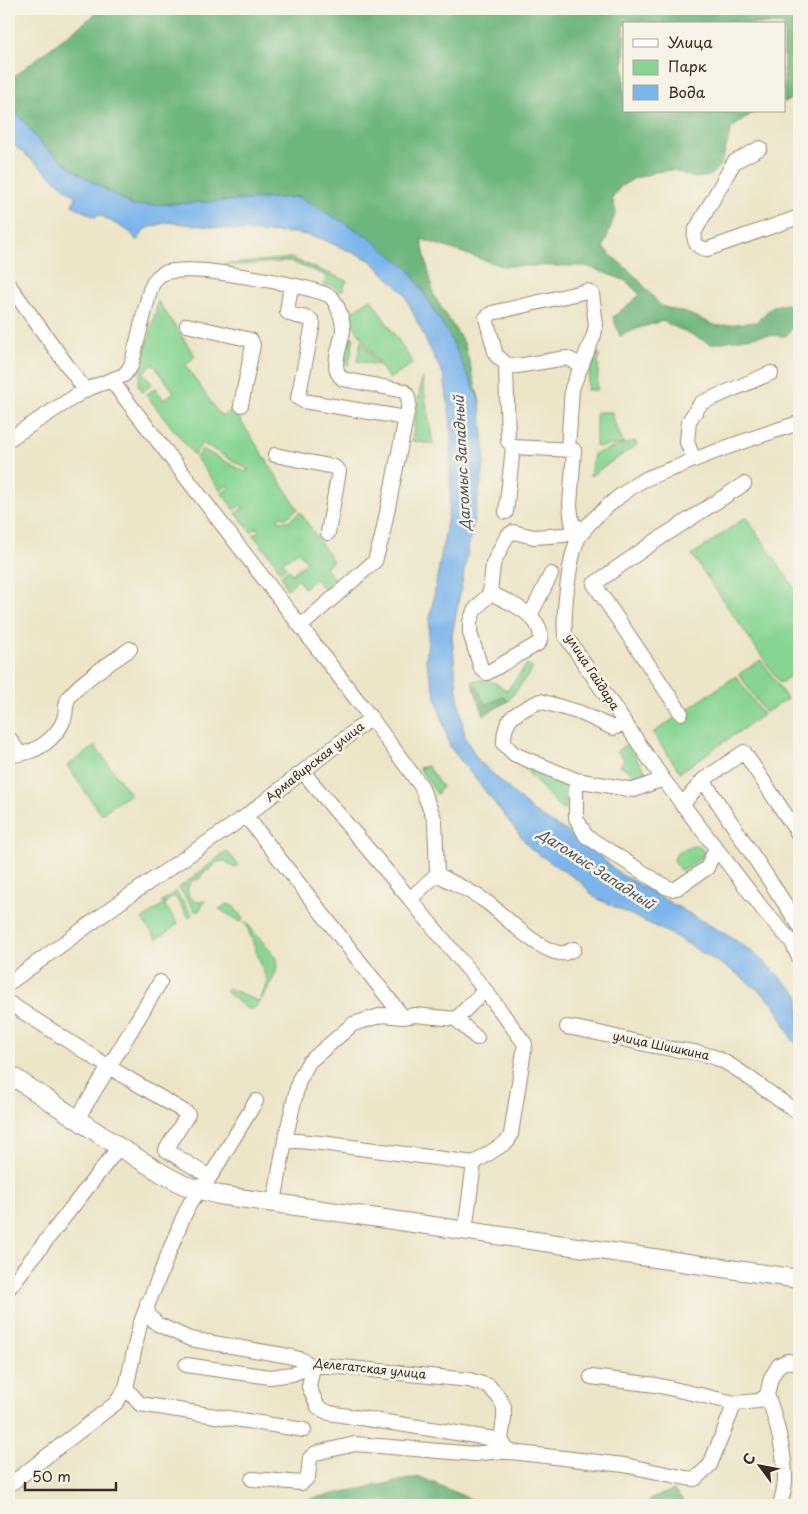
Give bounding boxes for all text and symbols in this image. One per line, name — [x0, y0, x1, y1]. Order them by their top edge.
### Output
legend — [623, 22, 786, 112]
text: Улица — [668, 30, 713, 53]
text: Парк — [668, 54, 707, 77]
text: Вода — [668, 80, 706, 103]
water label: Дагомыс Западный — [447, 393, 476, 533]
street label: улица Гайдара — [561, 630, 625, 714]
street label: Армавирская улица — [261, 717, 368, 806]
water label: Дагомыс Западный — [532, 822, 660, 915]
street label: улица Шишкина — [611, 1026, 712, 1064]
street label: Делегатская улица — [312, 1353, 428, 1383]
north arrow — [736, 1442, 786, 1492]
text: С — [737, 1449, 760, 1469]
scale bar — [25, 1459, 116, 1491]
text: 50 m — [32, 1464, 71, 1487]

